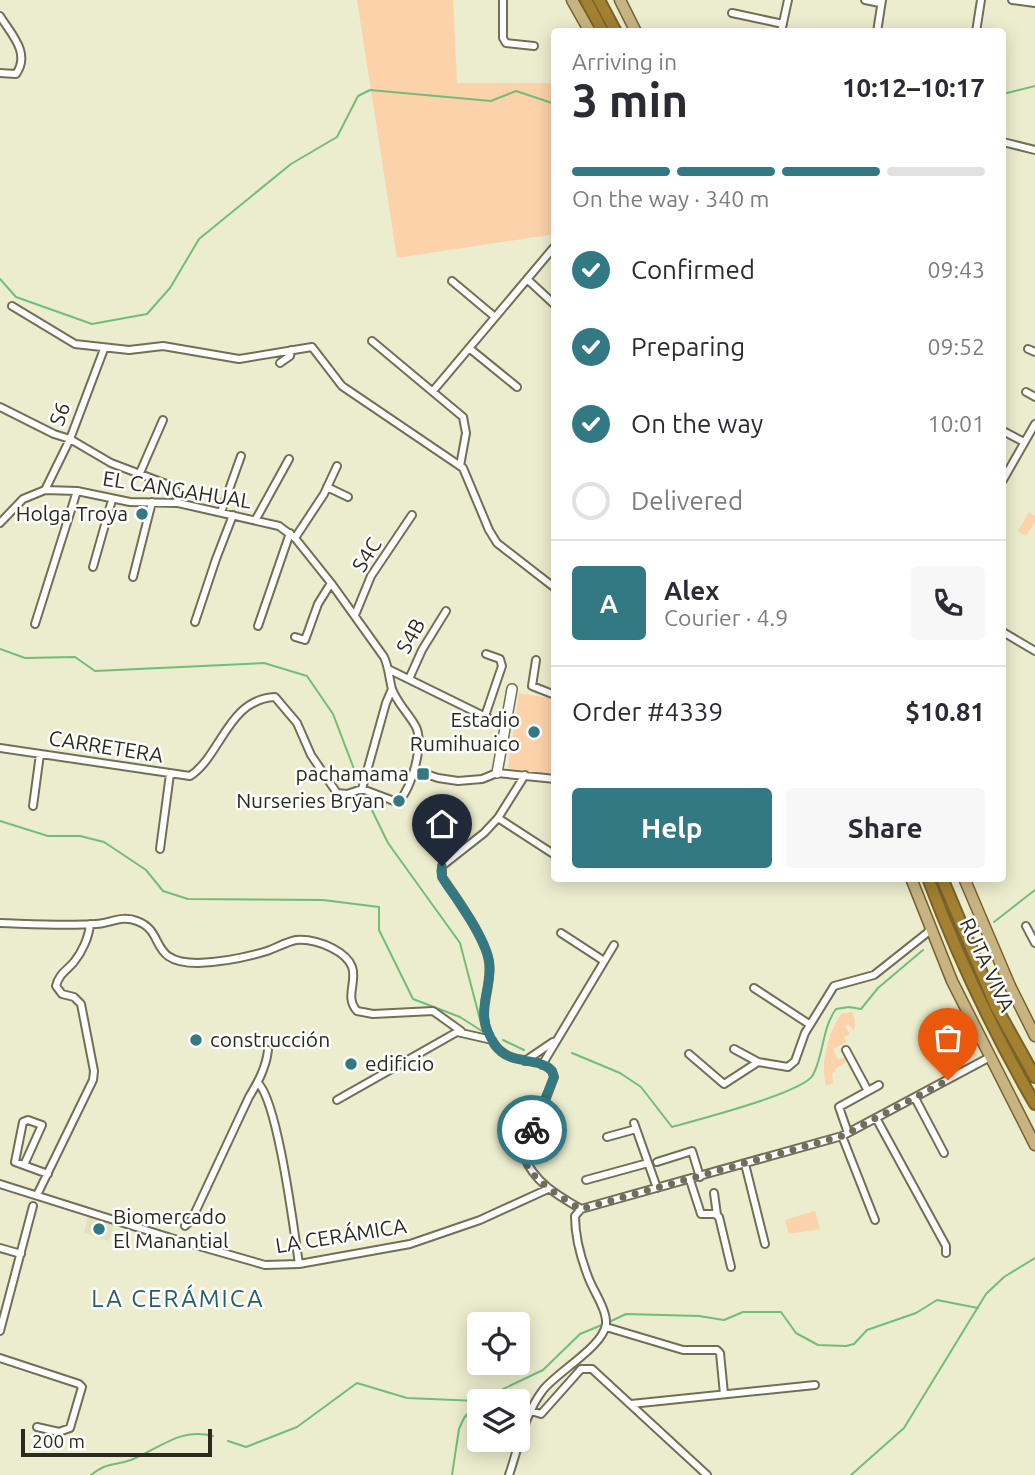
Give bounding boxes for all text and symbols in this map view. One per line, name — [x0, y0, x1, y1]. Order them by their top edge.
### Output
text: Arriving in — [572, 49, 677, 74]
text: 10:12–10:17 — [842, 73, 985, 102]
text: 3 min — [572, 74, 688, 126]
text: On the way · 340 m — [572, 186, 769, 211]
icon: check — [572, 251, 610, 289]
text: Confirmed — [631, 255, 755, 284]
text: 09:43 — [927, 257, 985, 282]
icon: check — [572, 328, 610, 366]
text: Preparing — [631, 332, 745, 361]
text: 09:52 — [927, 334, 985, 359]
street label: S6 — [44, 399, 74, 429]
icon: check — [572, 405, 610, 443]
text: On the way — [631, 409, 763, 438]
text: 10:01 — [927, 411, 985, 436]
street label: EL CANGAHUAL — [101, 465, 253, 513]
text: Delivered — [631, 486, 743, 515]
place label: Holga Troya — [16, 501, 128, 525]
marker: Holga Troya — [134, 506, 150, 522]
street label: S4C — [347, 533, 386, 576]
button: phone — [911, 566, 985, 640]
text: Alex — [664, 576, 719, 605]
text: A — [600, 589, 618, 618]
text: Courier · 4.9 — [664, 605, 788, 630]
street label: S4B — [391, 614, 429, 657]
text: Order #4339 — [572, 697, 723, 726]
text: $10.81 — [905, 697, 985, 726]
place label: Estadio Rumihuaico — [410, 707, 520, 755]
marker: Estadio Rumihuaico — [526, 724, 542, 740]
street label: CARRETERA — [47, 725, 166, 767]
place label: pachamama — [296, 761, 409, 785]
marker: pachamama — [415, 766, 431, 782]
place label: Nurseries Bryan — [236, 788, 385, 812]
button: Help — [572, 788, 772, 868]
button: Share — [786, 788, 985, 868]
marker: Nurseries Bryan — [391, 793, 407, 809]
pin — [412, 794, 472, 866]
icon: home — [423, 805, 461, 843]
street label: RUTA VIVA — [956, 914, 1020, 1016]
pin — [918, 1008, 978, 1080]
icon: bag — [929, 1019, 967, 1057]
place label: construcción — [210, 1027, 330, 1051]
marker: construcción — [188, 1032, 204, 1048]
place label: edificio — [365, 1051, 434, 1075]
marker: edificio — [343, 1056, 359, 1072]
courier — [497, 1095, 567, 1165]
icon: bike — [513, 1111, 551, 1149]
place label: Biomercado El Manantial — [113, 1204, 229, 1252]
street label: LA CERÁMICA — [274, 1213, 408, 1257]
marker: Biomercado El Manantial — [91, 1221, 107, 1237]
district label: LA CERÁMICA — [91, 1284, 265, 1312]
map controls — [467, 1312, 530, 1452]
button: locate — [467, 1312, 530, 1375]
button: layers — [467, 1389, 530, 1452]
scale bar — [21, 1426, 212, 1458]
text: 200 m — [32, 1430, 85, 1452]

